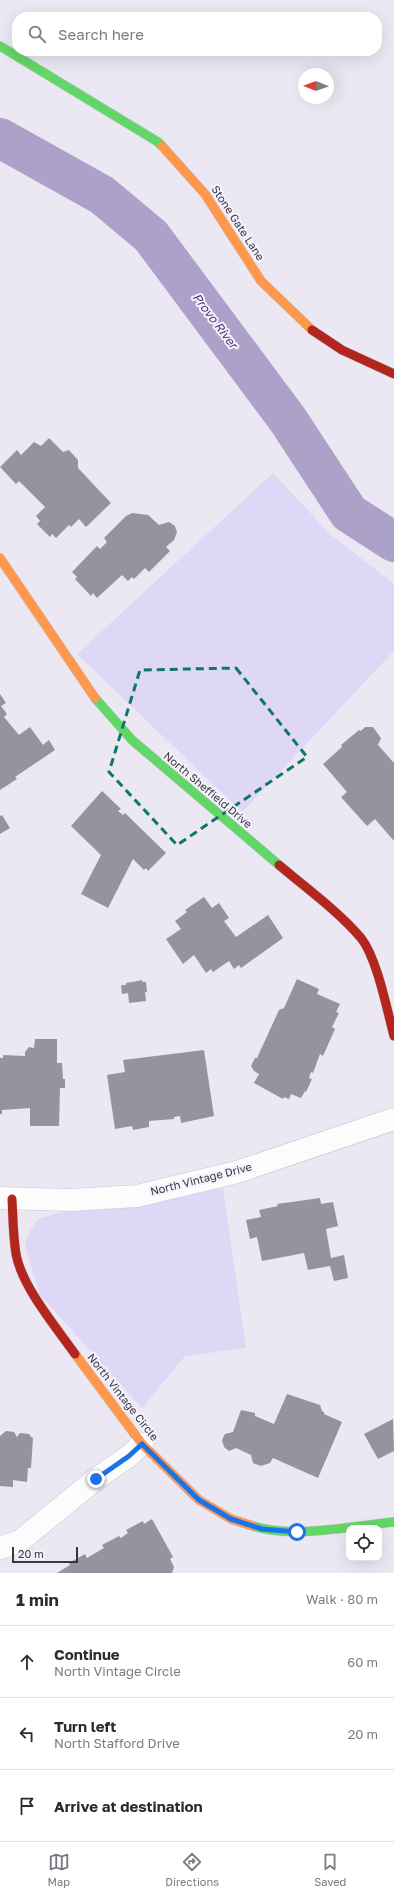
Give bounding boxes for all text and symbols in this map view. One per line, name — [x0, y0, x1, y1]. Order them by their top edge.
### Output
search box — [12, 12, 382, 56]
icon: search — [26, 23, 48, 45]
text: Search here — [58, 25, 144, 43]
north arrow — [298, 68, 334, 104]
street label: Stone Gate Lane — [209, 183, 268, 263]
water label: Provo River — [190, 290, 243, 353]
street label: North Sheffield Drive — [162, 749, 255, 830]
street label: North Vintage Drive — [149, 1160, 253, 1197]
street label: North Vintage Circle — [85, 1350, 162, 1443]
route end — [87, 1470, 105, 1488]
route start — [288, 1523, 306, 1541]
map controls — [346, 1525, 382, 1561]
button: locate — [346, 1525, 382, 1561]
scale bar — [12, 1545, 78, 1564]
text: 20 m — [18, 1547, 44, 1560]
text: 1 min — [16, 1589, 59, 1610]
text: Walk · 80 m — [306, 1591, 378, 1607]
text: Continue — [54, 1645, 120, 1663]
icon: ahead — [16, 1651, 38, 1673]
text: 60 m — [347, 1654, 378, 1670]
text: North Vintage Circle — [54, 1663, 181, 1679]
text: Turn left — [54, 1717, 116, 1735]
icon: left — [16, 1723, 38, 1745]
text: 20 m — [348, 1726, 378, 1742]
text: North Stafford Drive — [54, 1735, 180, 1751]
icon: arrive — [16, 1795, 38, 1817]
text: Arrive at destination — [54, 1797, 203, 1815]
tab: Map — [48, 1851, 70, 1888]
tab: Directions — [165, 1851, 219, 1888]
tab: Saved — [314, 1851, 346, 1888]

